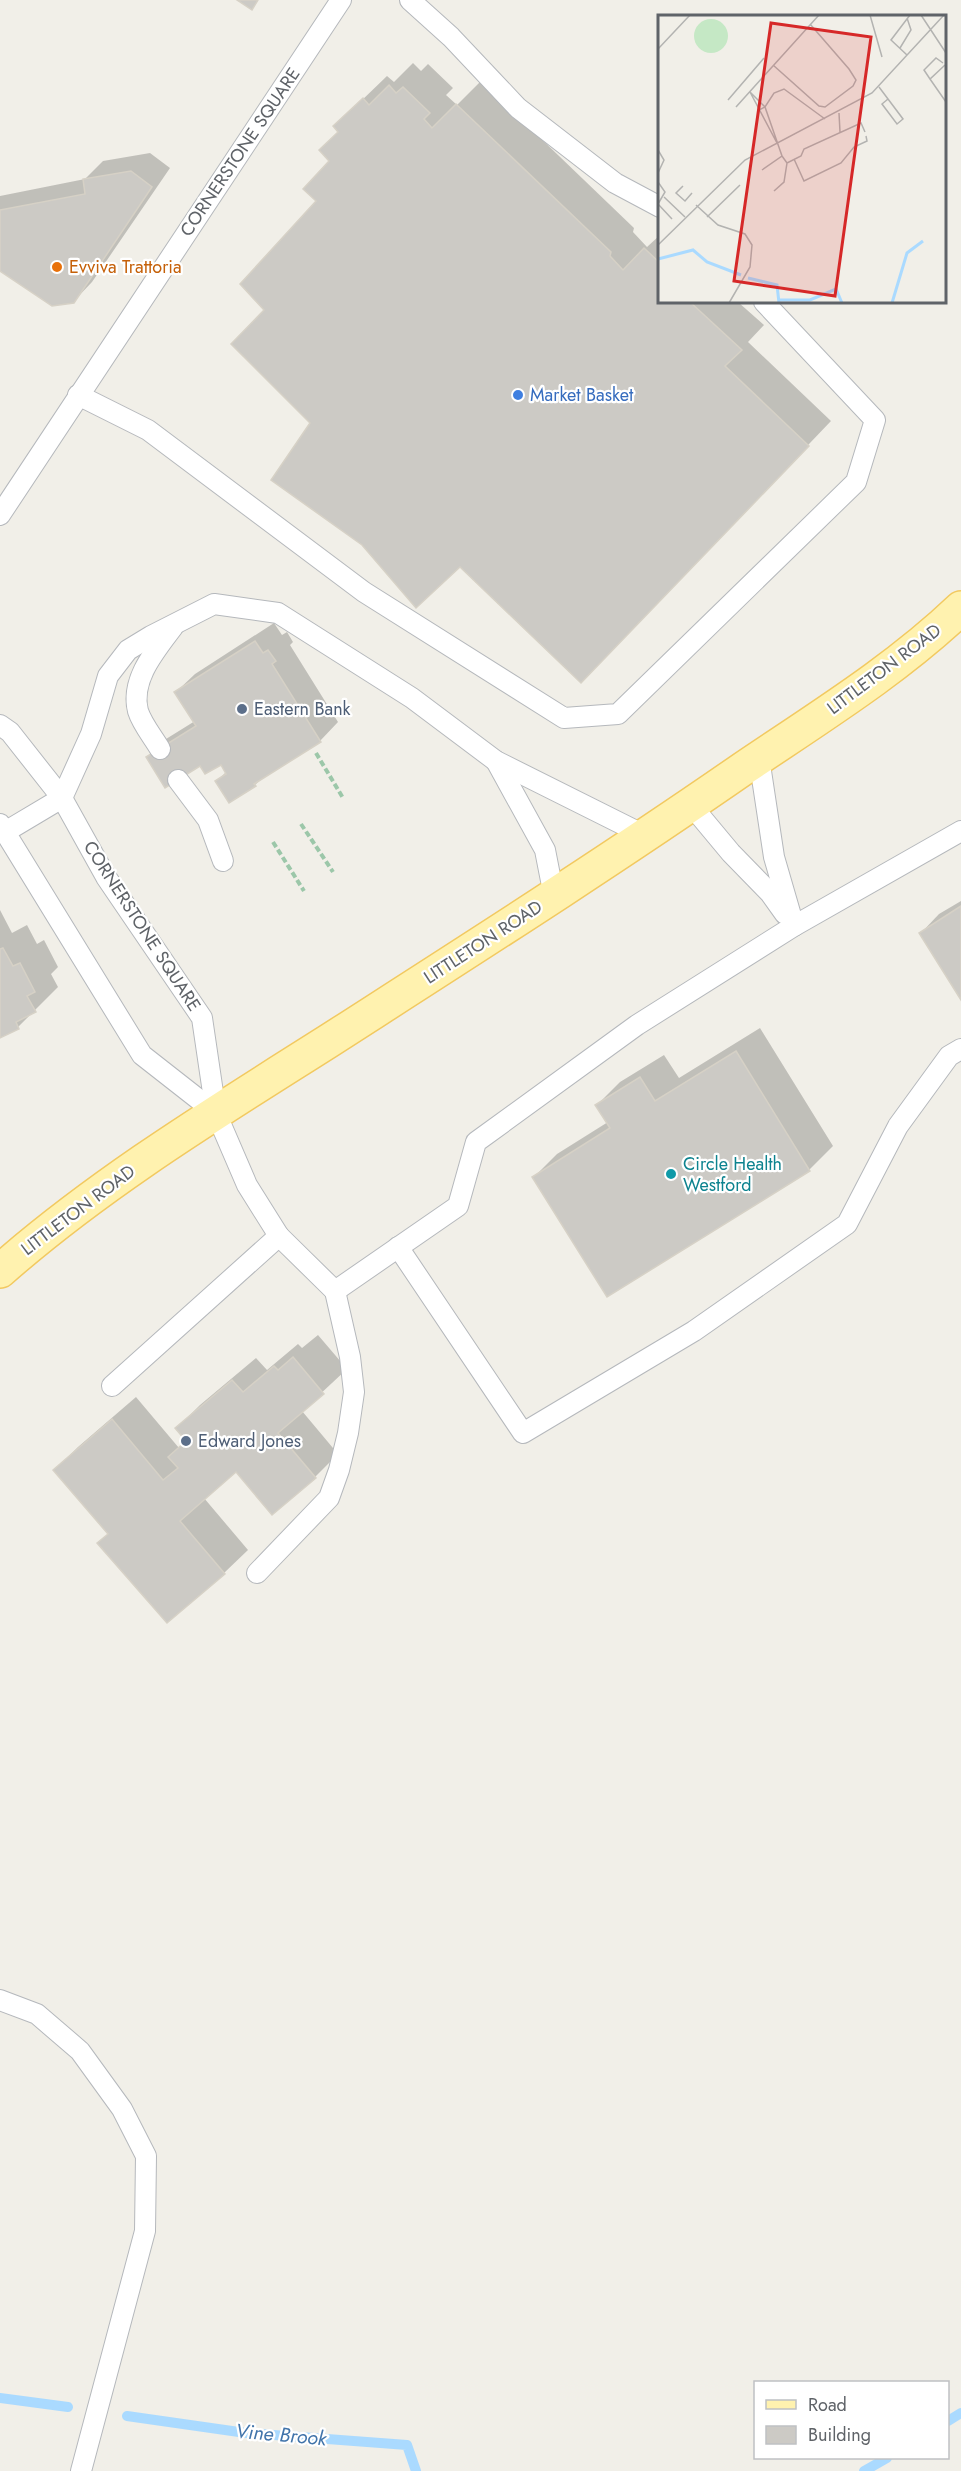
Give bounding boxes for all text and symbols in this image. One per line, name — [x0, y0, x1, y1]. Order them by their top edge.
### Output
inset map — [658, 15, 946, 303]
street label: CORNERSTONE SQUARE — [174, 62, 306, 242]
place label: Evviva Trattoria — [69, 254, 182, 280]
marker: Evviva Trattoria — [50, 260, 64, 274]
place label: Market Basket — [530, 382, 634, 408]
marker: Market Basket — [511, 388, 525, 402]
street label: LITTLETON ROAD — [822, 617, 946, 721]
place label: Eastern Bank — [254, 696, 351, 722]
marker: Eastern Bank — [235, 702, 249, 716]
street label: CORNERSTONE SQUARE — [77, 836, 207, 1016]
street label: LITTLETON ROAD — [419, 894, 547, 990]
place label: Circle Health Westford — [683, 1151, 782, 1198]
street label: LITTLETON ROAD — [16, 1158, 140, 1262]
marker: Circle Health Westford — [664, 1167, 678, 1181]
place label: Edward Jones — [198, 1428, 301, 1454]
marker: Edward Jones — [179, 1434, 193, 1448]
legend — [754, 2381, 949, 2459]
text: Road — [808, 2392, 847, 2418]
water label: Vine Brook — [234, 2417, 329, 2454]
text: Building — [808, 2422, 871, 2448]

